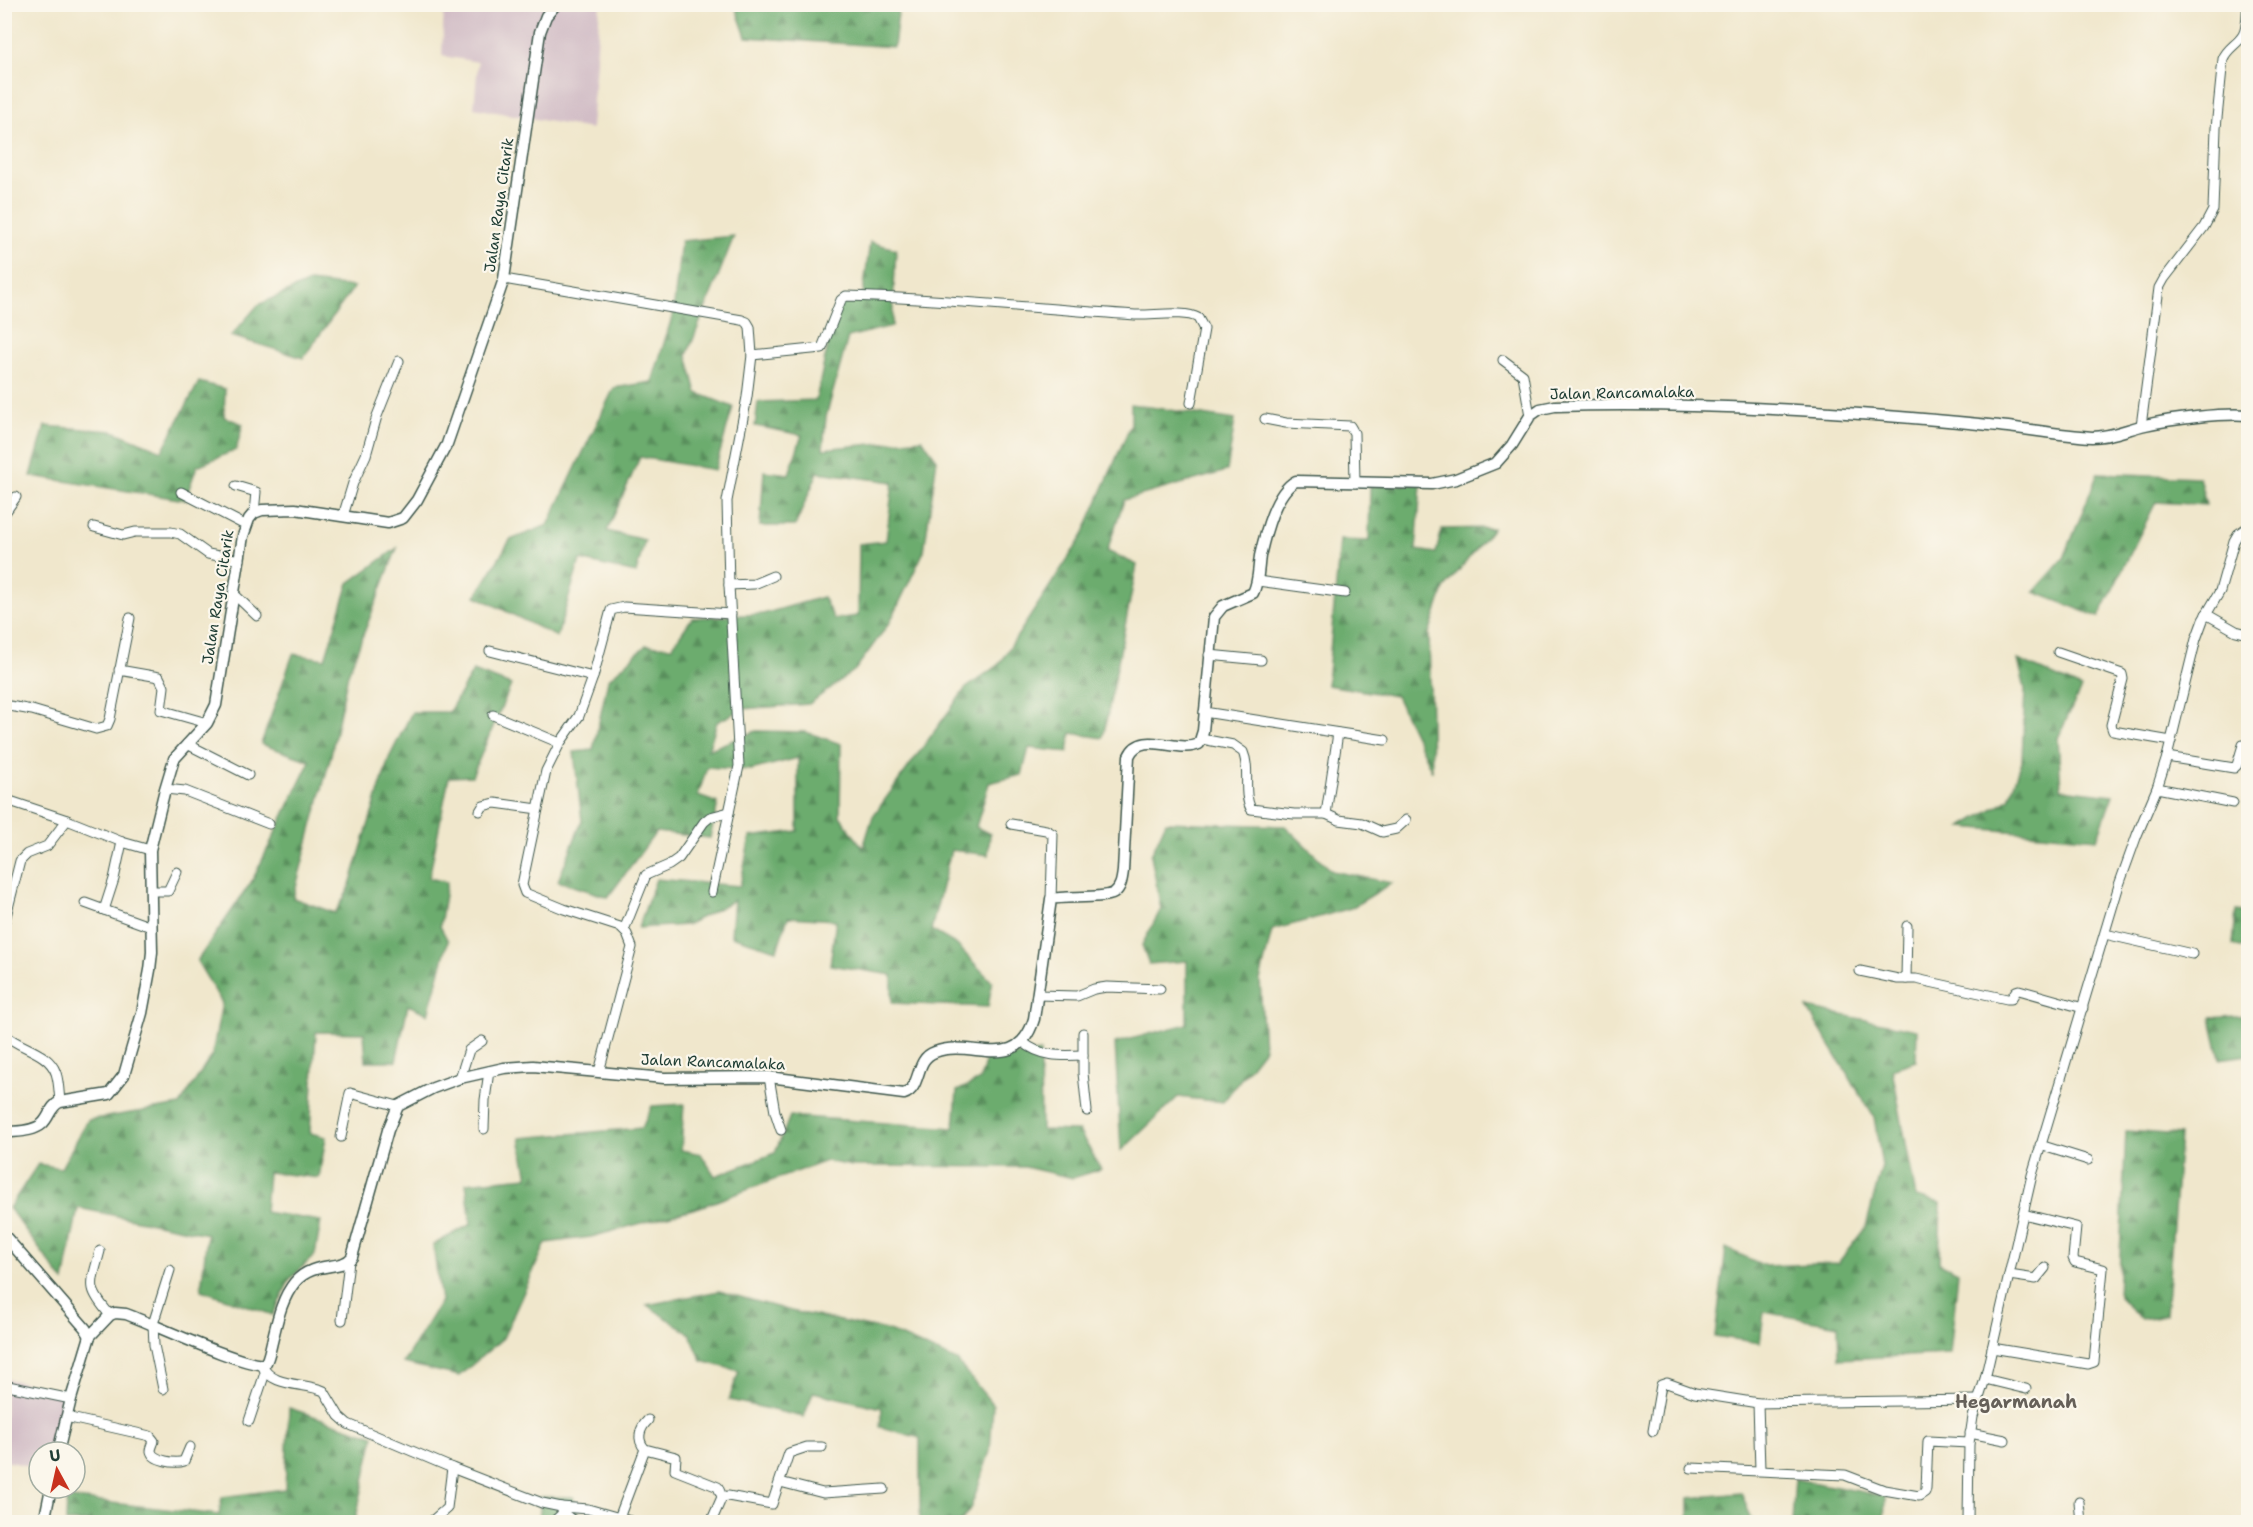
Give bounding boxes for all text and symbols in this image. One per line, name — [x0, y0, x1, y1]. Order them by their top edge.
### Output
street label: Jalan Raya Citarik — [480, 136, 518, 274]
street label: Jalan Rancamalaka — [1549, 382, 1695, 404]
street label: Jalan Raya Citarik — [197, 528, 239, 666]
street label: Jalan Rancamalaka — [640, 1049, 786, 1075]
district label: Hegarmanah — [1955, 1390, 2077, 1414]
north arrow — [27, 1440, 87, 1500]
text: U — [48, 1444, 62, 1467]

